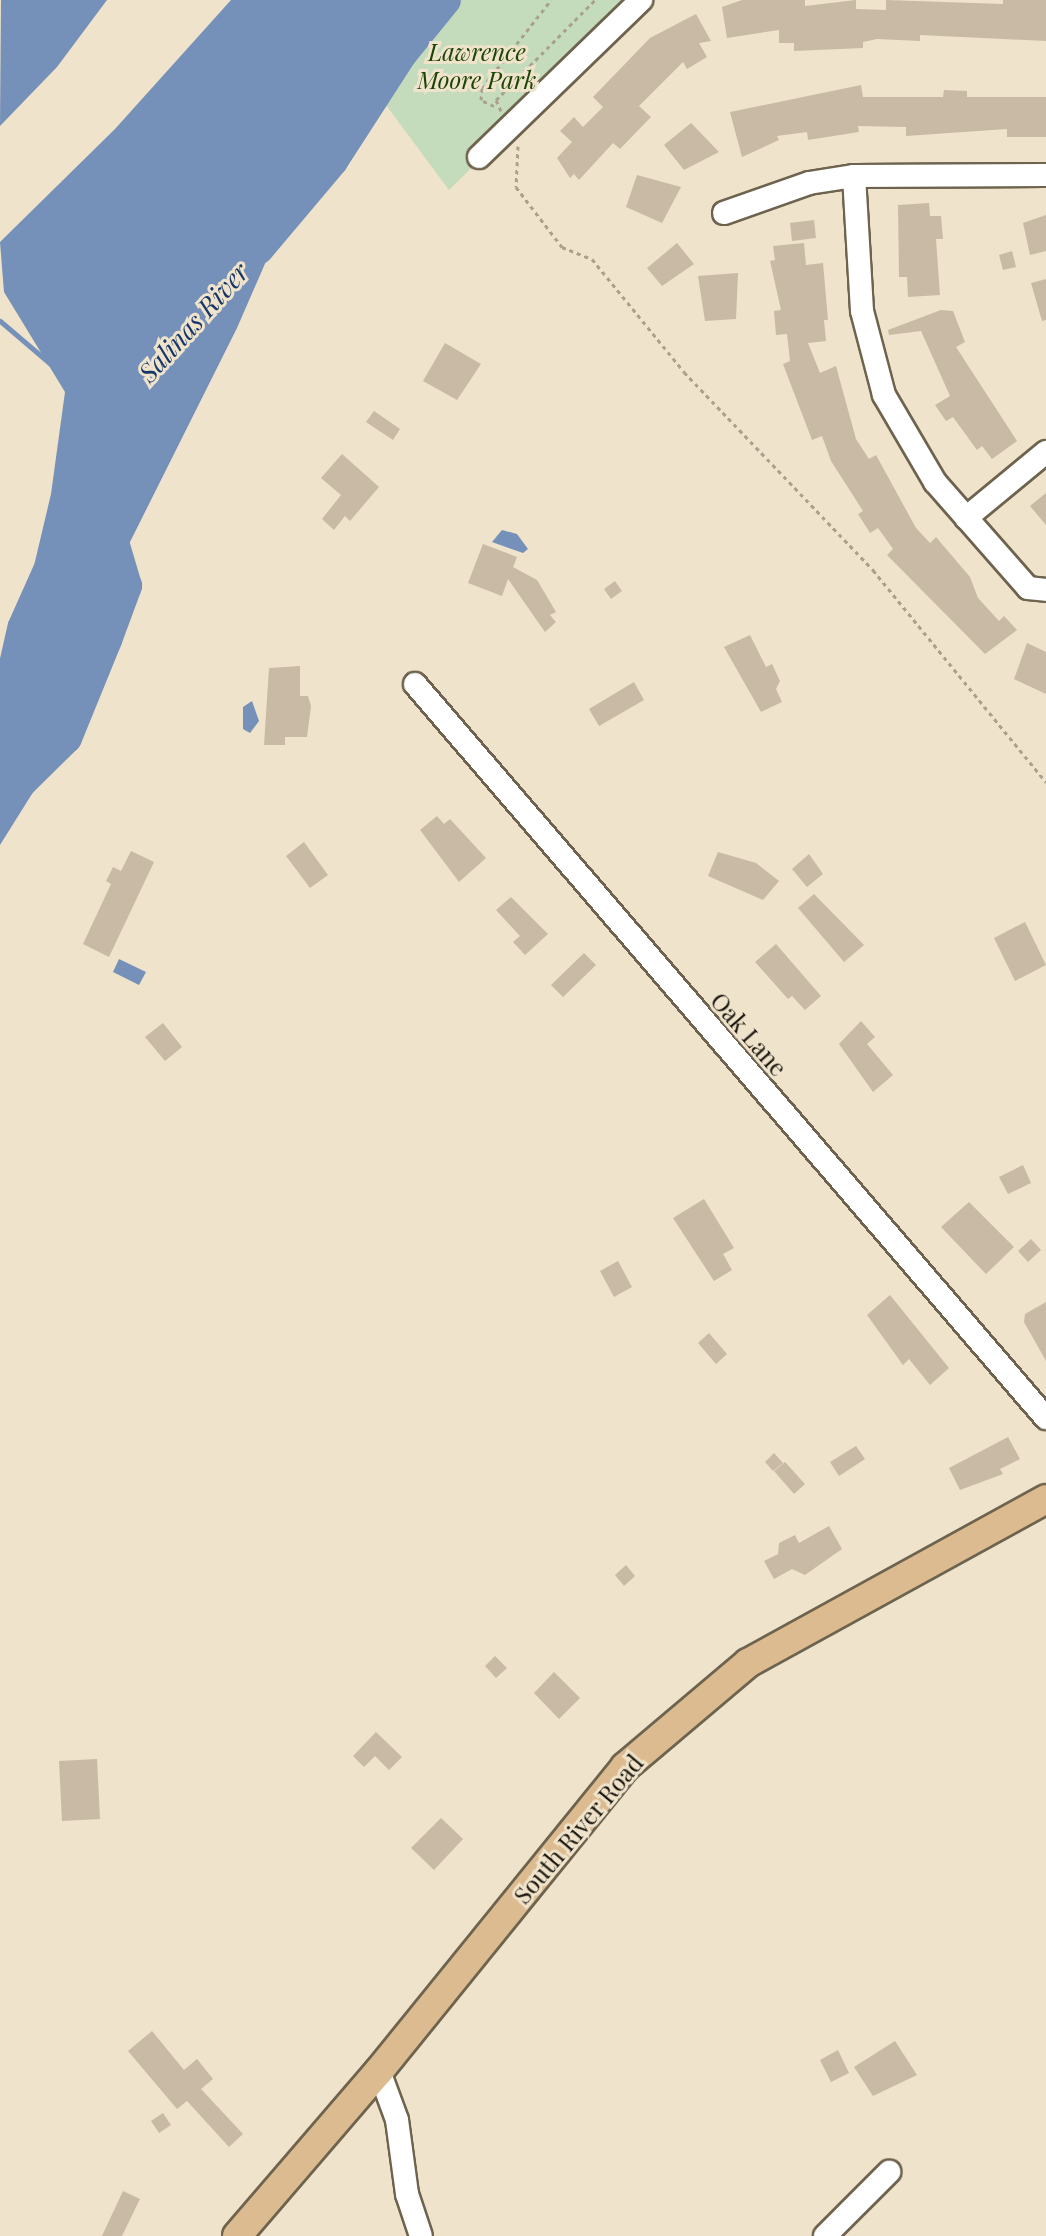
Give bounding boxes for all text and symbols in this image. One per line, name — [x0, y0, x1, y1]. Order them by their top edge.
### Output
park label: Lawrence Moore Park — [418, 38, 536, 94]
water label: Salinas River — [131, 256, 255, 388]
street label: Oak Lane — [705, 986, 793, 1082]
street label: South River Road — [507, 1748, 649, 1910]

